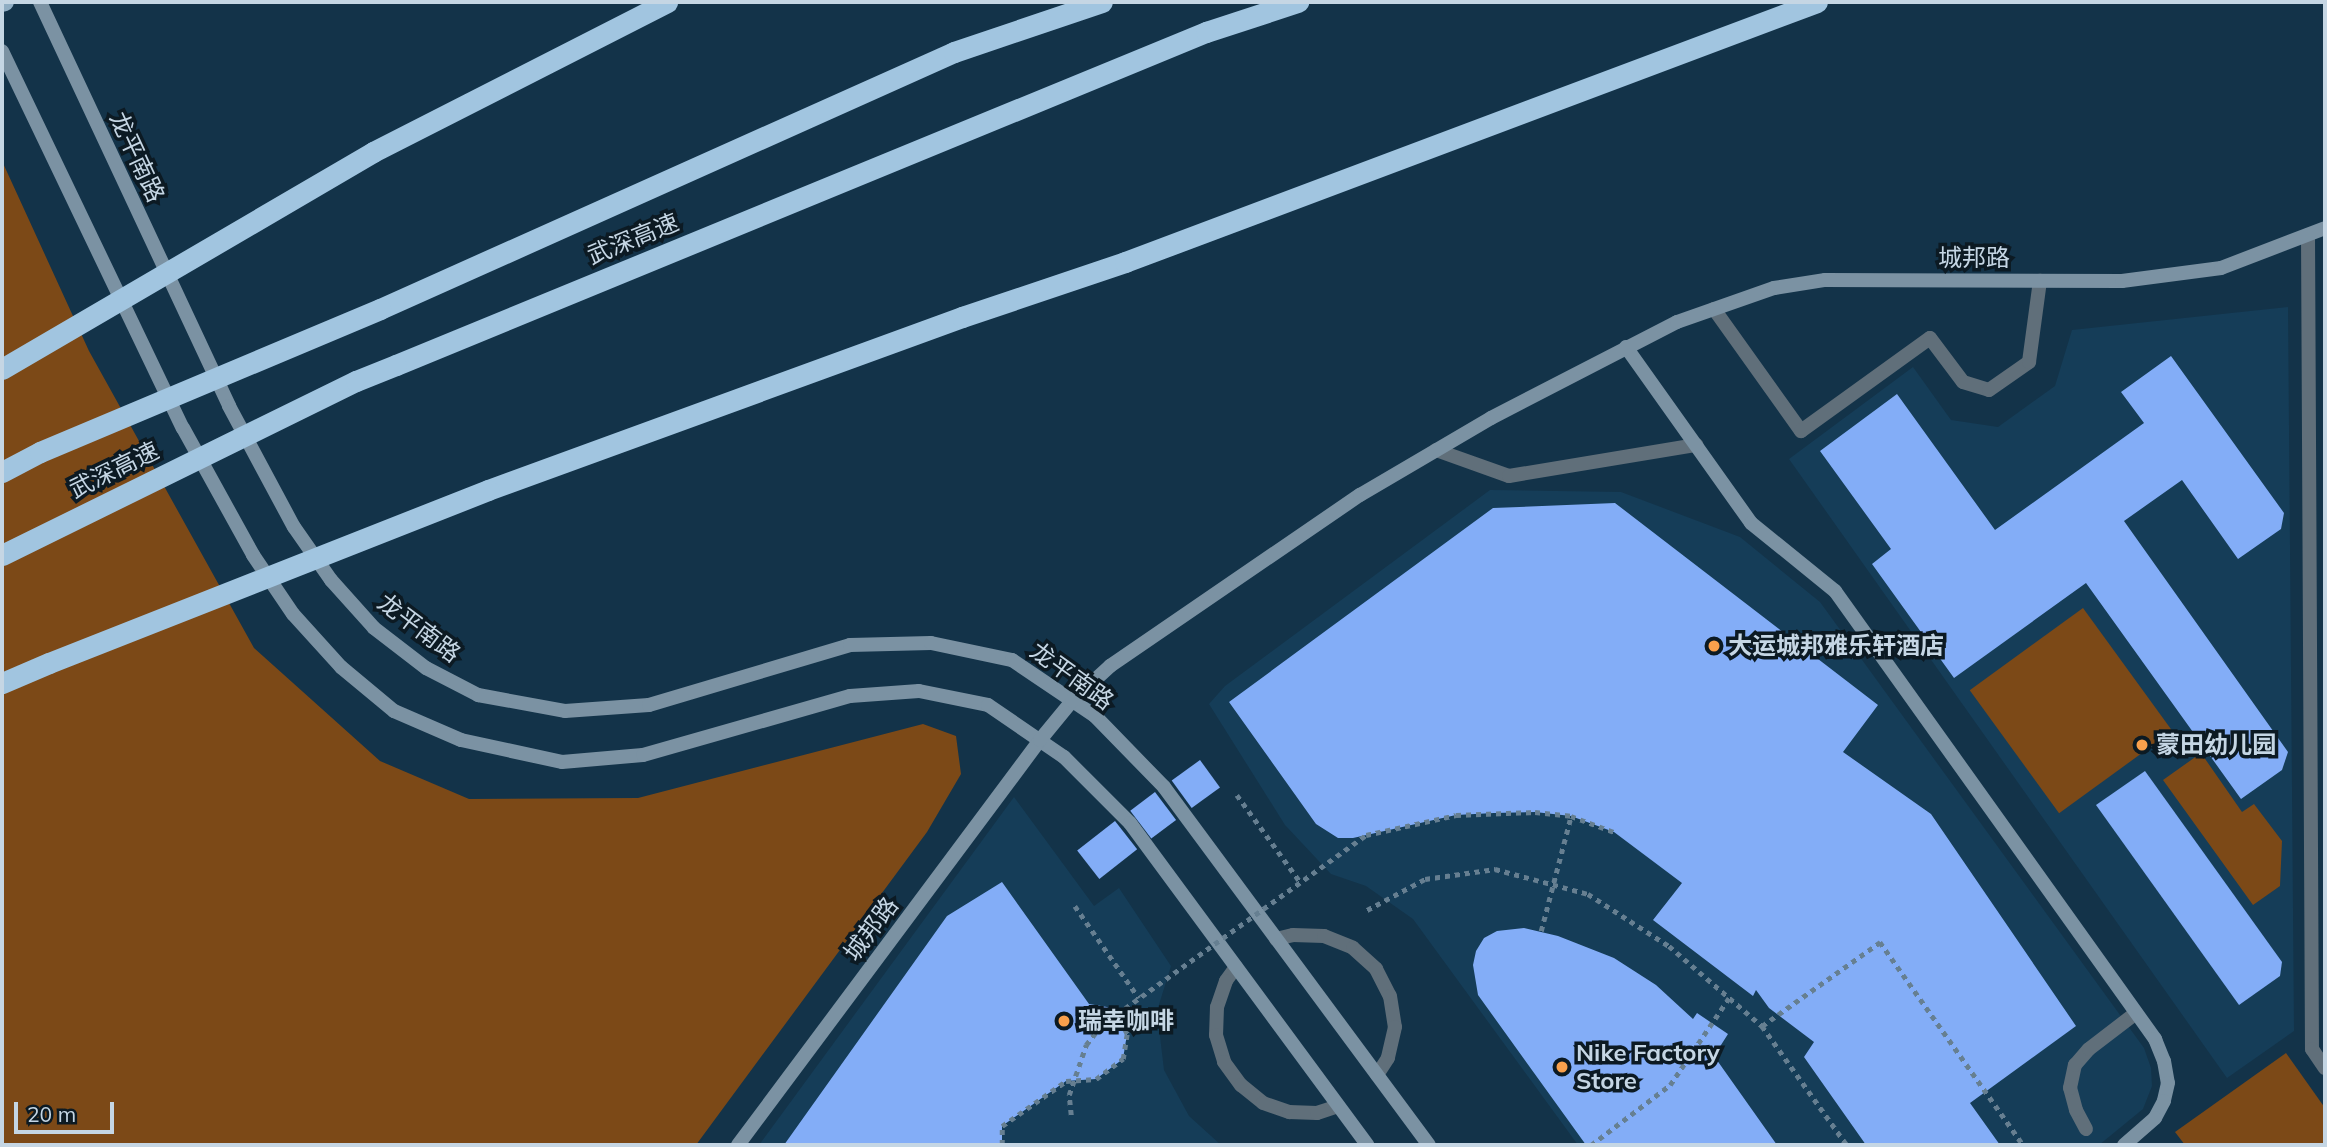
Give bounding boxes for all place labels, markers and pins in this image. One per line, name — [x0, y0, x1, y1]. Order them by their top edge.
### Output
place label: 大运城邦雅乐轩酒店 — [1728, 632, 1944, 660]
marker: 大运城邦雅乐轩酒店 — [1706, 638, 1722, 654]
place label: 蒙田幼儿园 — [2156, 731, 2276, 759]
marker: 蒙田幼儿园 — [2134, 737, 2150, 753]
place label: 瑞幸咖啡 — [1078, 1007, 1174, 1035]
marker: 瑞幸咖啡 — [1056, 1013, 1072, 1029]
place label: Nike Factory Store — [1576, 1039, 1720, 1095]
marker: Nike Factory Store — [1554, 1059, 1570, 1075]

